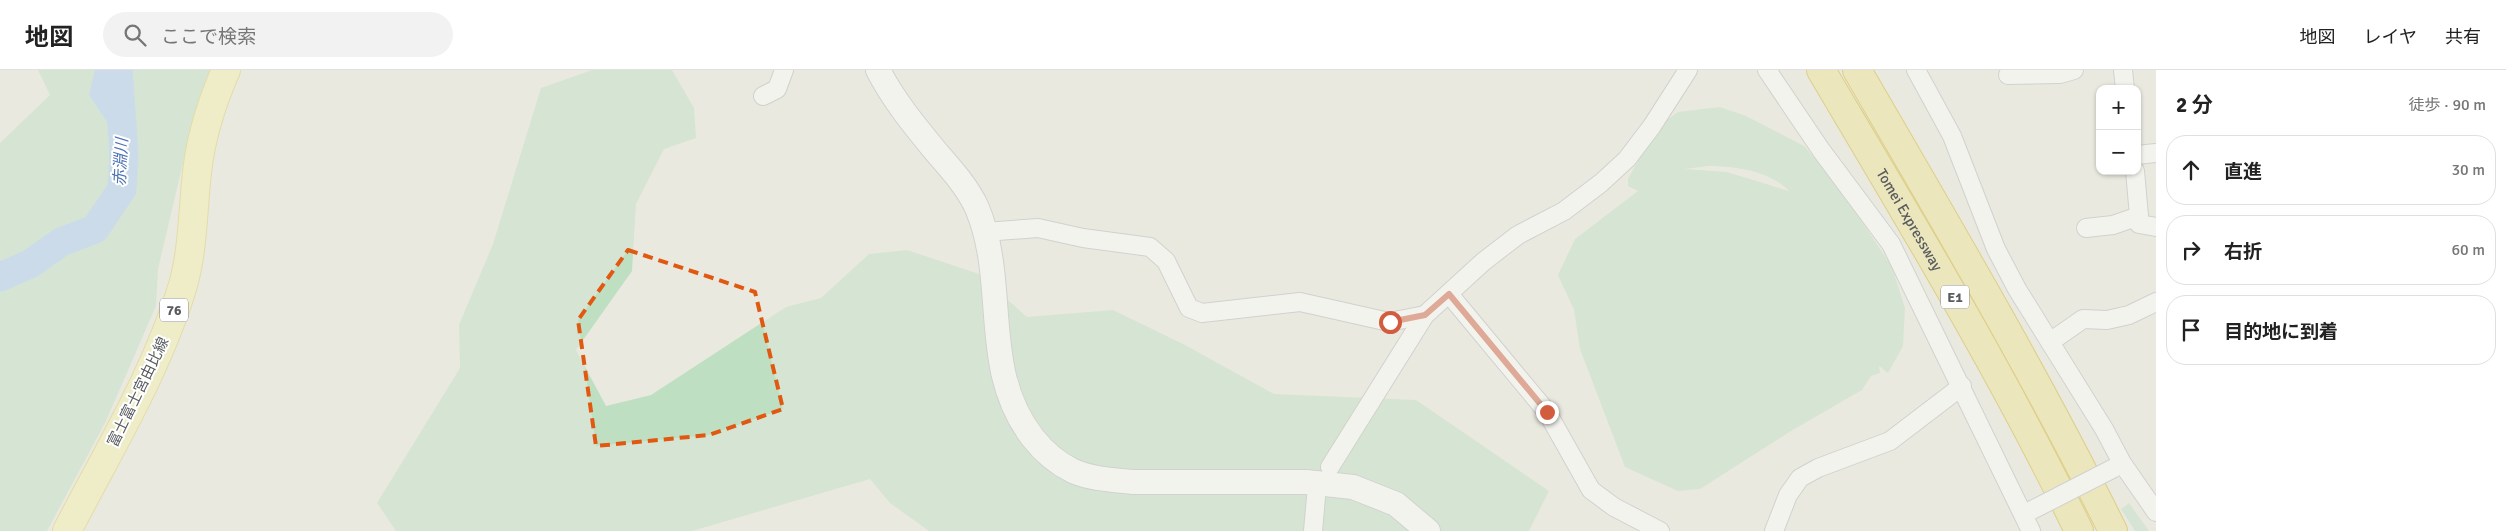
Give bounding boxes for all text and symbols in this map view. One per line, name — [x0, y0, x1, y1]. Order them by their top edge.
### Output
search box — [103, 12, 453, 57]
icon: search — [121, 21, 149, 49]
text: 地図 — [25, 22, 73, 52]
text: ここで検索 — [161, 25, 256, 49]
text: 地図 — [2300, 26, 2336, 48]
text: レイヤ — [2364, 26, 2417, 48]
text: 共有 — [2445, 26, 2481, 48]
map controls — [2096, 85, 2141, 175]
button: + — [2096, 85, 2141, 130]
text: 2 分 — [2176, 92, 2213, 118]
text: 徒歩 · 90 m — [2409, 95, 2486, 115]
button: − — [2096, 130, 2141, 175]
water label: 赤淵川 — [110, 136, 132, 186]
icon: ahead — [2177, 156, 2205, 184]
text: 直進 — [2224, 160, 2262, 184]
text: 30 m — [2451, 160, 2485, 180]
street label: Tomei Expressway — [1873, 166, 1946, 274]
icon: right — [2177, 236, 2205, 264]
text: 右折 — [2224, 240, 2262, 264]
text: 60 m — [2451, 240, 2485, 260]
road number: E1 — [1941, 286, 1969, 308]
road number: 76 — [160, 298, 188, 322]
route start — [1379, 311, 1402, 334]
icon: arrive — [2177, 316, 2205, 344]
text: 目的地に到着 — [2224, 320, 2338, 344]
street label: 富士富士宮由比線 — [104, 334, 172, 450]
route end — [1536, 401, 1559, 424]

